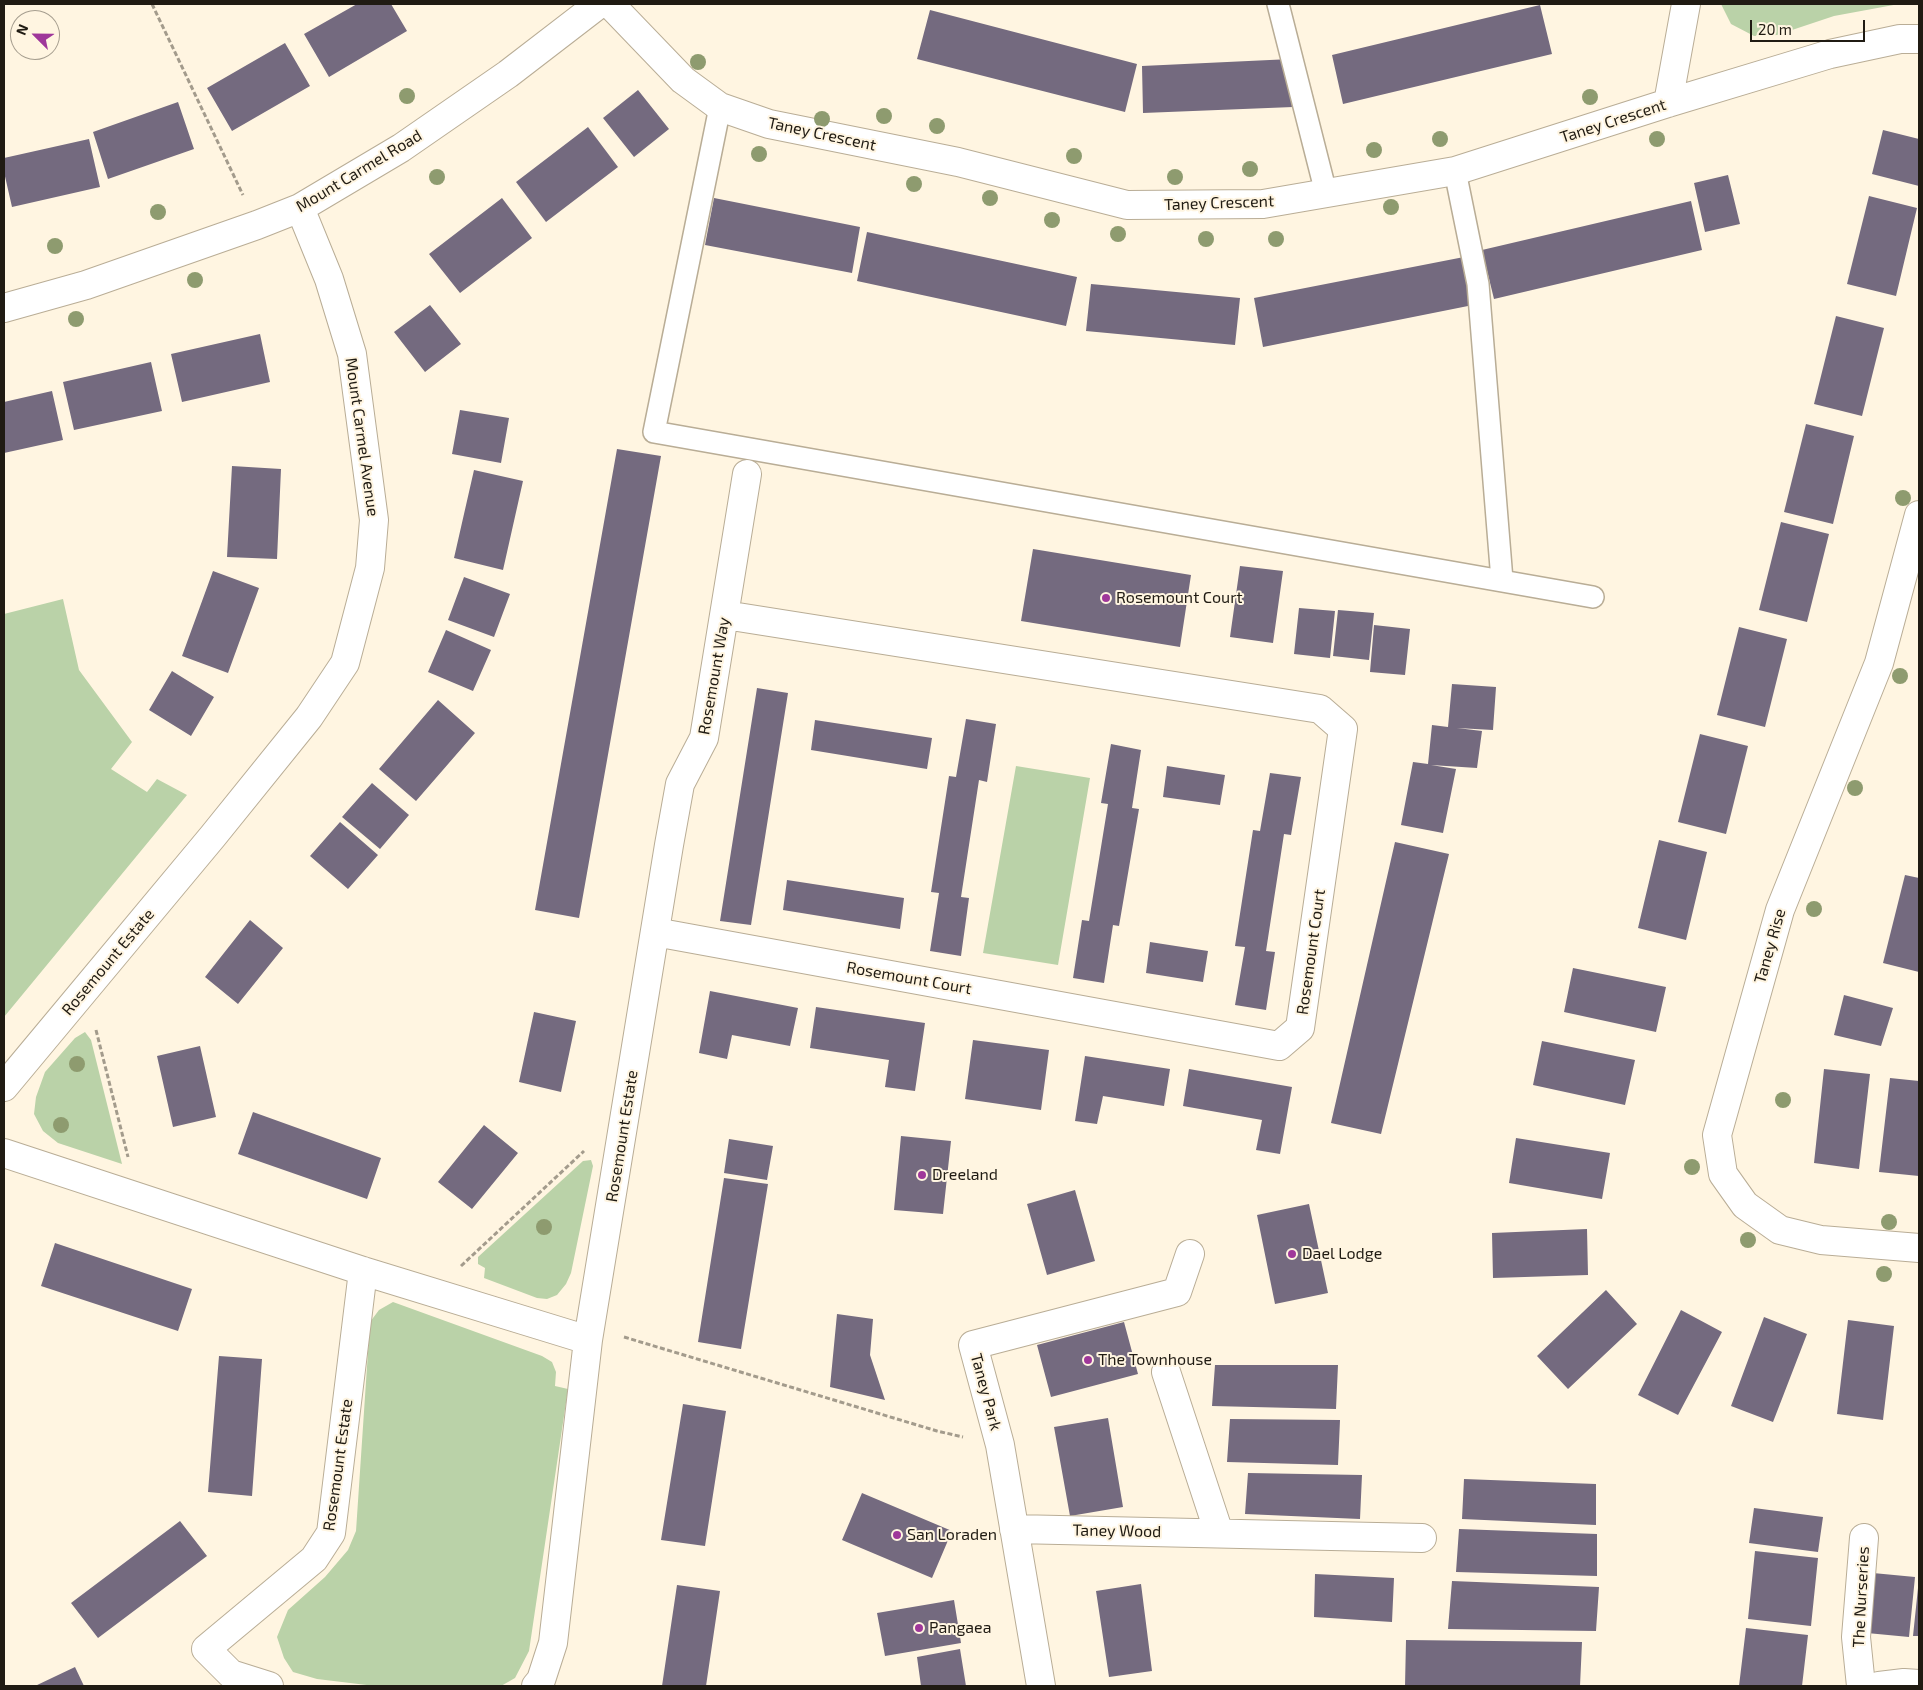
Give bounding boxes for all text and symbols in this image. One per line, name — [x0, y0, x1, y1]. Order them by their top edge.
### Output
north arrow — [10, 10, 60, 60]
scale bar — [1753, 10, 1868, 42]
text: 20 m — [1758, 20, 1792, 38]
text: N — [12, 21, 31, 37]
street label: Taney Crescent — [1558, 95, 1668, 147]
street label: Taney Crescent — [766, 113, 878, 155]
street label: Mount Carmel Road — [293, 126, 425, 216]
street label: Taney Crescent — [1164, 191, 1274, 215]
street label: Mount Carmel Avenue — [341, 356, 383, 518]
place label: Rosemount Court — [1116, 588, 1243, 608]
marker: Rosemount Court — [1100, 592, 1112, 604]
street label: Rosemount Way — [694, 616, 734, 736]
street label: Rosemount Court — [1293, 888, 1329, 1016]
street label: Rosemount Estate — [58, 905, 158, 1019]
street label: Taney Rise — [1750, 906, 1790, 986]
street label: Rosemount Court — [845, 958, 973, 998]
street label: Rosemount Estate — [602, 1069, 642, 1203]
place label: Dreeland — [932, 1165, 998, 1185]
marker: Dreeland — [916, 1169, 928, 1181]
place label: Dael Lodge — [1302, 1244, 1382, 1264]
marker: Dael Lodge — [1286, 1248, 1298, 1260]
place label: The Townhouse — [1098, 1350, 1212, 1370]
street label: Taney Park — [966, 1351, 1006, 1433]
marker: The Townhouse — [1082, 1354, 1094, 1366]
street label: Rosemount Estate — [319, 1398, 357, 1532]
street label: Taney Wood — [1073, 1521, 1161, 1541]
place label: San Loraden — [907, 1525, 997, 1545]
marker: San Loraden — [891, 1529, 903, 1541]
street label: The Nurseries — [1849, 1546, 1873, 1648]
place label: Pangaea — [929, 1618, 991, 1638]
marker: Pangaea — [913, 1622, 925, 1634]

